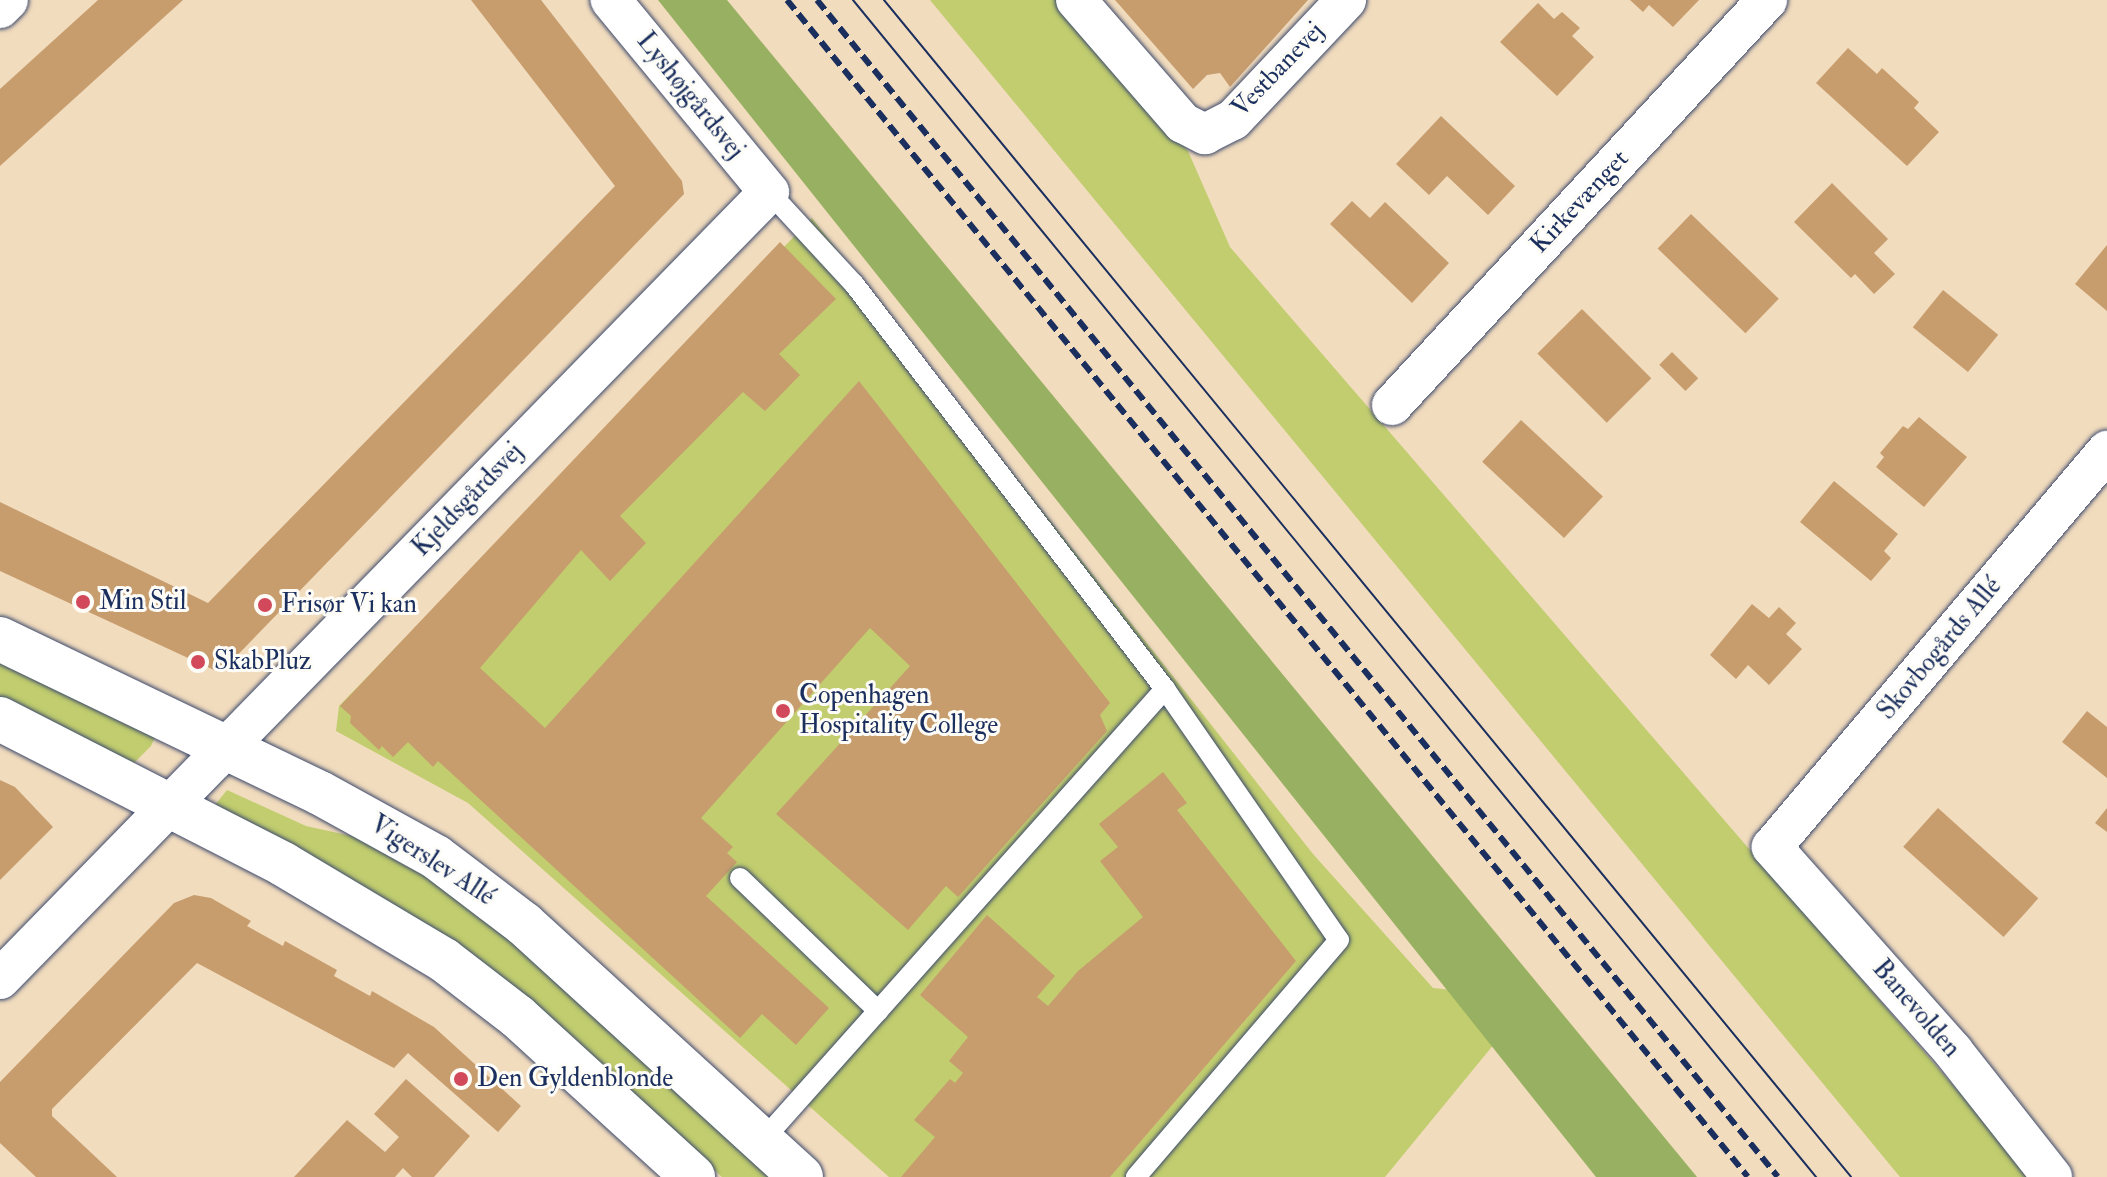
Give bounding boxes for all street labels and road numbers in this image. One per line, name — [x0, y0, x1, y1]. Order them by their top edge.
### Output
street label: Vestbanevej — [1225, 16, 1331, 124]
street label: Lyshøjgårdsvej — [630, 26, 750, 166]
street label: Kirkevænget — [1524, 144, 1636, 260]
street label: Kjeldsgårdsvej — [406, 437, 530, 563]
street label: Skovbogårds Allé — [1871, 572, 2009, 726]
street label: Vigerslev Allé — [364, 809, 500, 913]
street label: Banevolden — [1865, 954, 1967, 1064]

